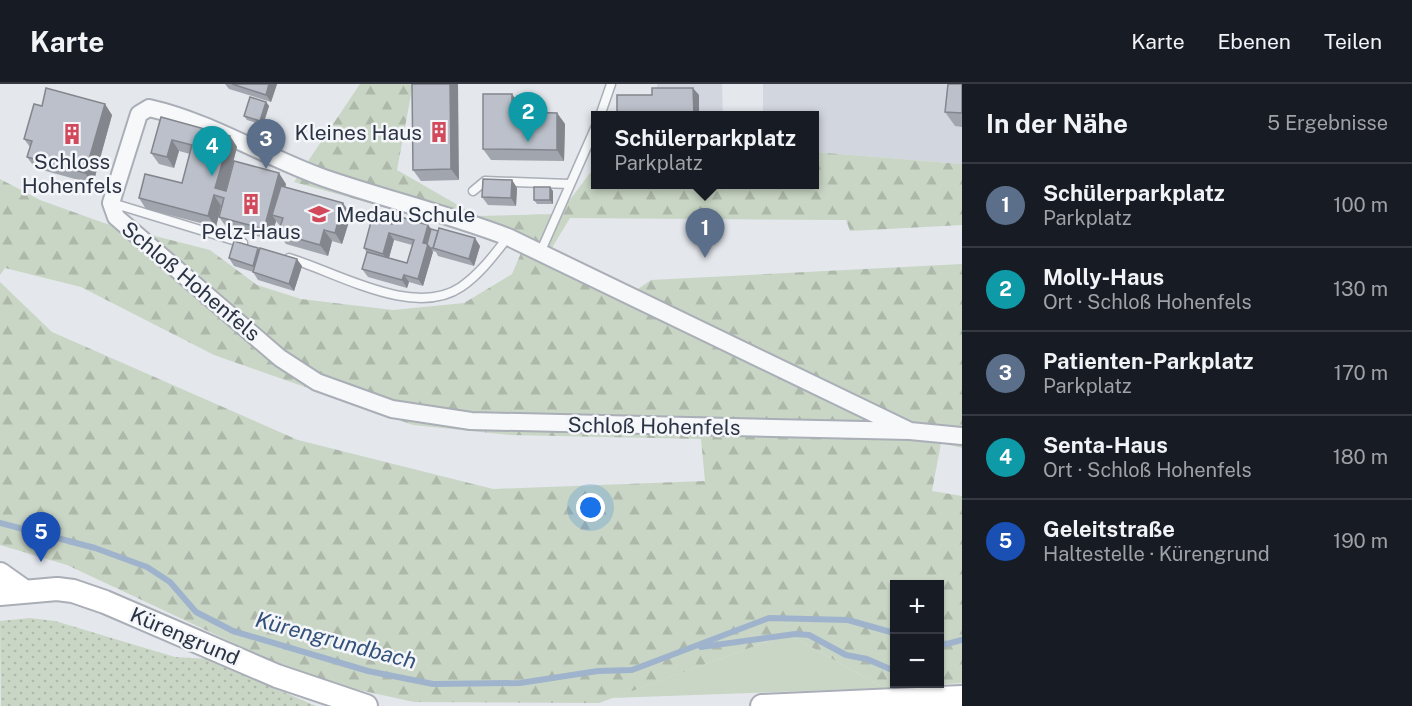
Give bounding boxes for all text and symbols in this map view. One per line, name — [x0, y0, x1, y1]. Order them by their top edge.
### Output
text: Karte — [30, 25, 104, 58]
text: Karte — [1131, 29, 1185, 54]
text: Ebenen — [1218, 29, 1291, 54]
text: Teilen — [1324, 29, 1382, 54]
pin: 2 — [508, 92, 548, 142]
text: In der Nähe — [986, 108, 1128, 139]
popup — [591, 111, 819, 189]
text: 5 Ergebnisse — [1267, 111, 1388, 135]
pin: 3 — [246, 120, 286, 169]
place label: Kleines Haus — [295, 120, 422, 145]
building icon: Kleines Haus — [427, 120, 451, 144]
building icon: Schloss Hohenfels — [60, 122, 84, 146]
text: Schülerparkplatz — [614, 125, 796, 151]
pin: 4 — [192, 126, 232, 176]
place label: Schloss Hohenfels — [22, 149, 122, 198]
text: Parkplatz — [614, 151, 703, 175]
text: Schülerparkplatz — [1043, 180, 1225, 206]
building icon: Pelz-Haus — [239, 192, 263, 216]
text: 1 — [1001, 193, 1010, 217]
text: 100 m — [1333, 193, 1388, 217]
school or university icon: Medau Schule — [307, 202, 331, 226]
place label: Medau Schule — [336, 202, 475, 227]
text: Parkplatz — [1043, 206, 1132, 230]
pin: 1 — [686, 208, 724, 258]
street label: Schloß Hohenfels — [117, 216, 265, 346]
place label: Pelz-Haus — [201, 219, 301, 244]
text: Molly-Haus — [1043, 264, 1164, 290]
text: 2 — [999, 277, 1012, 301]
text: 130 m — [1333, 277, 1388, 301]
text: Ort · Schloß Hohenfels — [1043, 290, 1252, 314]
text: Patienten-Parkplatz — [1043, 348, 1254, 374]
text: 3 — [999, 361, 1012, 385]
text: 170 m — [1334, 361, 1388, 385]
text: Parkplatz — [1043, 374, 1132, 398]
street label: Schloß Hohenfels — [567, 412, 741, 440]
text: Senta-Haus — [1043, 432, 1168, 458]
text: 4 — [999, 445, 1012, 469]
text: 180 m — [1333, 445, 1388, 469]
text: Ort · Schloß Hohenfels — [1043, 458, 1252, 482]
your location — [576, 493, 605, 522]
pin: 5 — [22, 512, 60, 562]
text: Geleitstraße — [1043, 516, 1175, 542]
text: 5 — [999, 529, 1012, 553]
text: 190 m — [1333, 529, 1388, 553]
text: Haltestelle · Kürengrund — [1043, 542, 1270, 566]
map controls — [890, 580, 944, 688]
button: + — [890, 580, 944, 634]
street label: Kürengrund — [127, 602, 243, 670]
water label: Kürengrundbach — [253, 606, 419, 674]
button: − — [890, 634, 944, 688]

